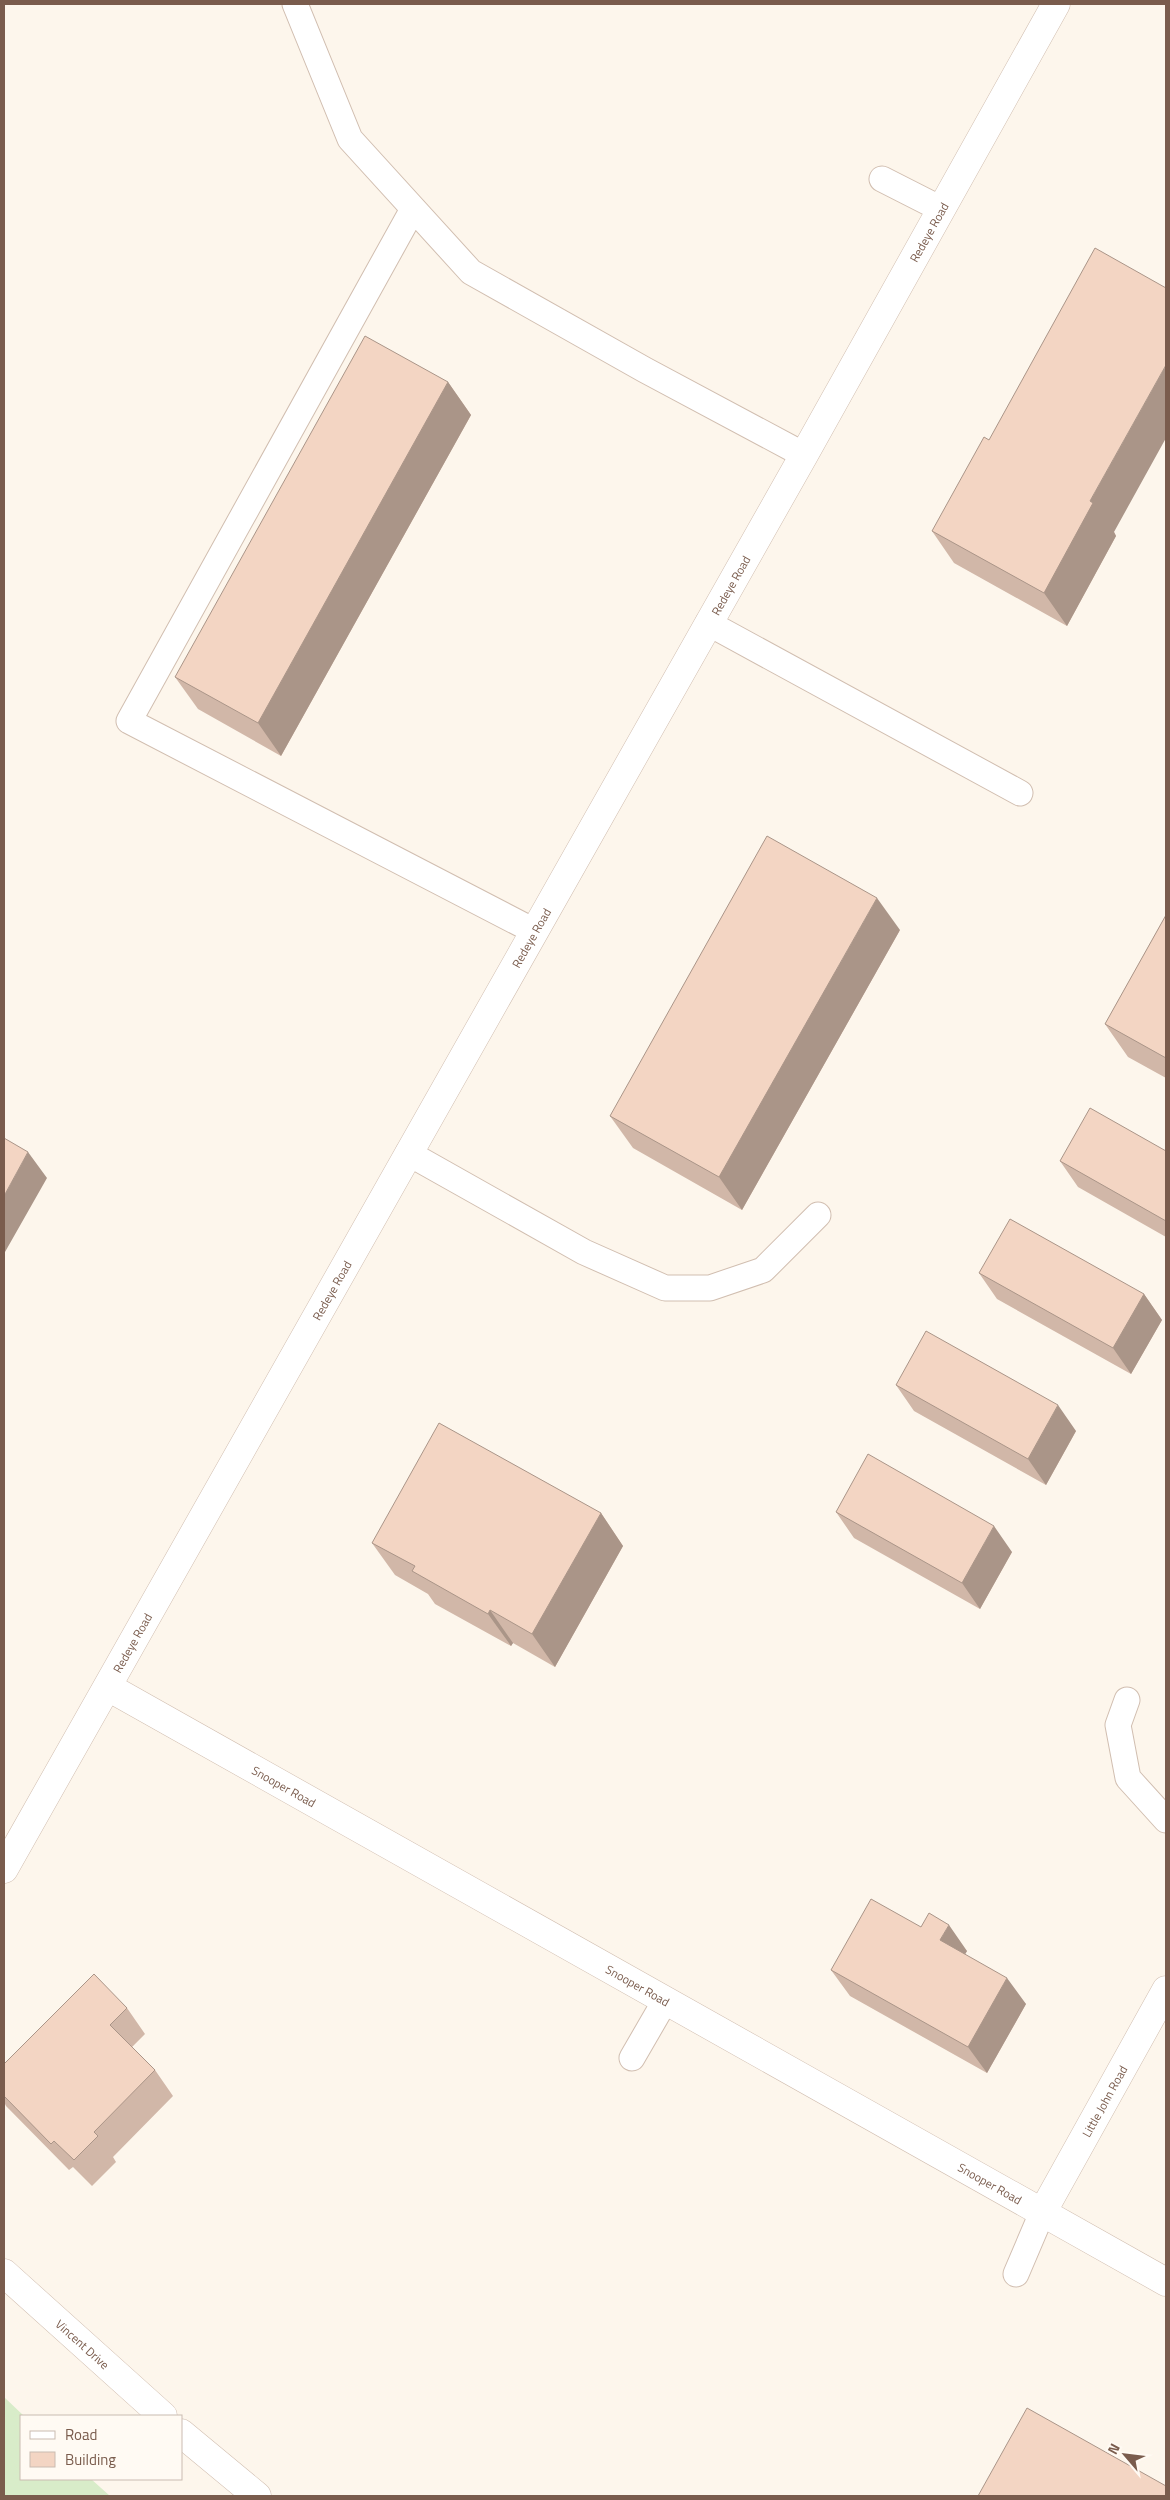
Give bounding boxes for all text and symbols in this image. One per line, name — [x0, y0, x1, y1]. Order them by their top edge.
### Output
street label: Redeye Road — [904, 199, 953, 266]
street label: Redeye Road — [706, 552, 755, 619]
street label: Redeye Road — [506, 904, 555, 971]
street label: Redeye Road — [307, 1257, 356, 1324]
street label: Redeye Road — [107, 1609, 157, 1676]
street label: Snooper Road — [249, 1760, 320, 1812]
street label: Snooper Road — [602, 1959, 673, 2011]
street label: Little John Road — [1077, 2062, 1132, 2141]
street label: Snooper Road — [955, 2157, 1026, 2209]
street label: Vincent Drive — [52, 2314, 114, 2373]
legend — [20, 2415, 182, 2480]
text: Road — [65, 2423, 97, 2446]
north arrow — [1100, 2430, 1150, 2480]
text: N — [1102, 2439, 1125, 2458]
text: Building — [65, 2448, 116, 2471]

